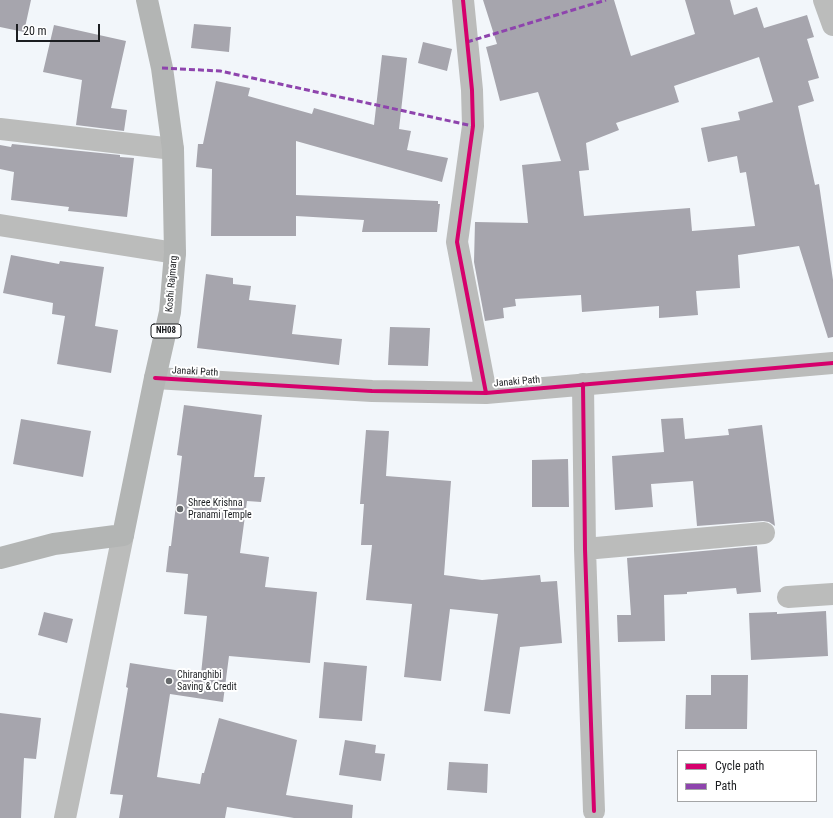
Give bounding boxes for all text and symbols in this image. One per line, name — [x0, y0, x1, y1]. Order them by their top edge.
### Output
scale bar — [18, 16, 102, 42]
text: 20 m — [23, 24, 47, 38]
street label: Koshi Rajmarg — [164, 255, 180, 313]
road number: NH08 — [151, 324, 181, 338]
street label: Janaki Path — [172, 365, 218, 379]
street label: Janaki Path — [493, 374, 541, 390]
place label: Shree Krishna Pranami Temple — [188, 497, 252, 520]
marker: Shree Krishna Pranami Temple — [175, 504, 185, 514]
place label: Chiranghibi Saving & Credit — [177, 669, 237, 692]
marker: Chiranghibi Saving & Credit — [164, 676, 174, 686]
legend — [677, 750, 817, 802]
text: Cycle path — [715, 759, 764, 773]
text: Path — [715, 779, 737, 793]

